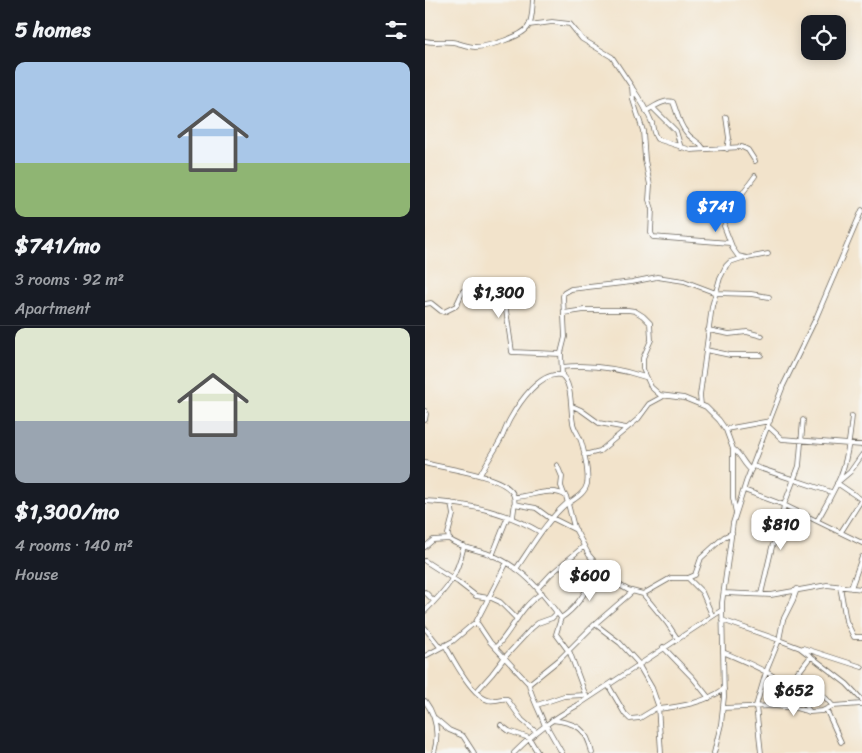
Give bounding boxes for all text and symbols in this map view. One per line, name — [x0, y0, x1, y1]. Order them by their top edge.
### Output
text: 5 homes — [15, 11, 91, 49]
map controls — [801, 15, 846, 60]
button: locate — [801, 15, 846, 60]
icon: filters — [382, 16, 410, 44]
icon: home — [168, 95, 258, 185]
pin: $741 — [686, 190, 746, 233]
text: $741 — [698, 192, 734, 221]
text: $741/mo — [15, 227, 100, 265]
text: 3 rooms · 92 m² — [15, 265, 124, 294]
pin: $1,300 — [458, 276, 540, 319]
text: $1,300 — [474, 278, 524, 307]
text: Apartment — [15, 294, 91, 323]
icon: home — [168, 360, 258, 450]
text: $1,300/mo — [15, 493, 119, 531]
pin: $810 — [751, 508, 811, 551]
text: $810 — [762, 510, 800, 539]
text: 4 rooms · 140 m² — [15, 531, 133, 560]
text: House — [15, 560, 58, 589]
pin: $600 — [560, 560, 620, 602]
text: $600 — [570, 561, 610, 590]
pin: $652 — [764, 674, 824, 717]
text: $652 — [775, 676, 813, 705]

